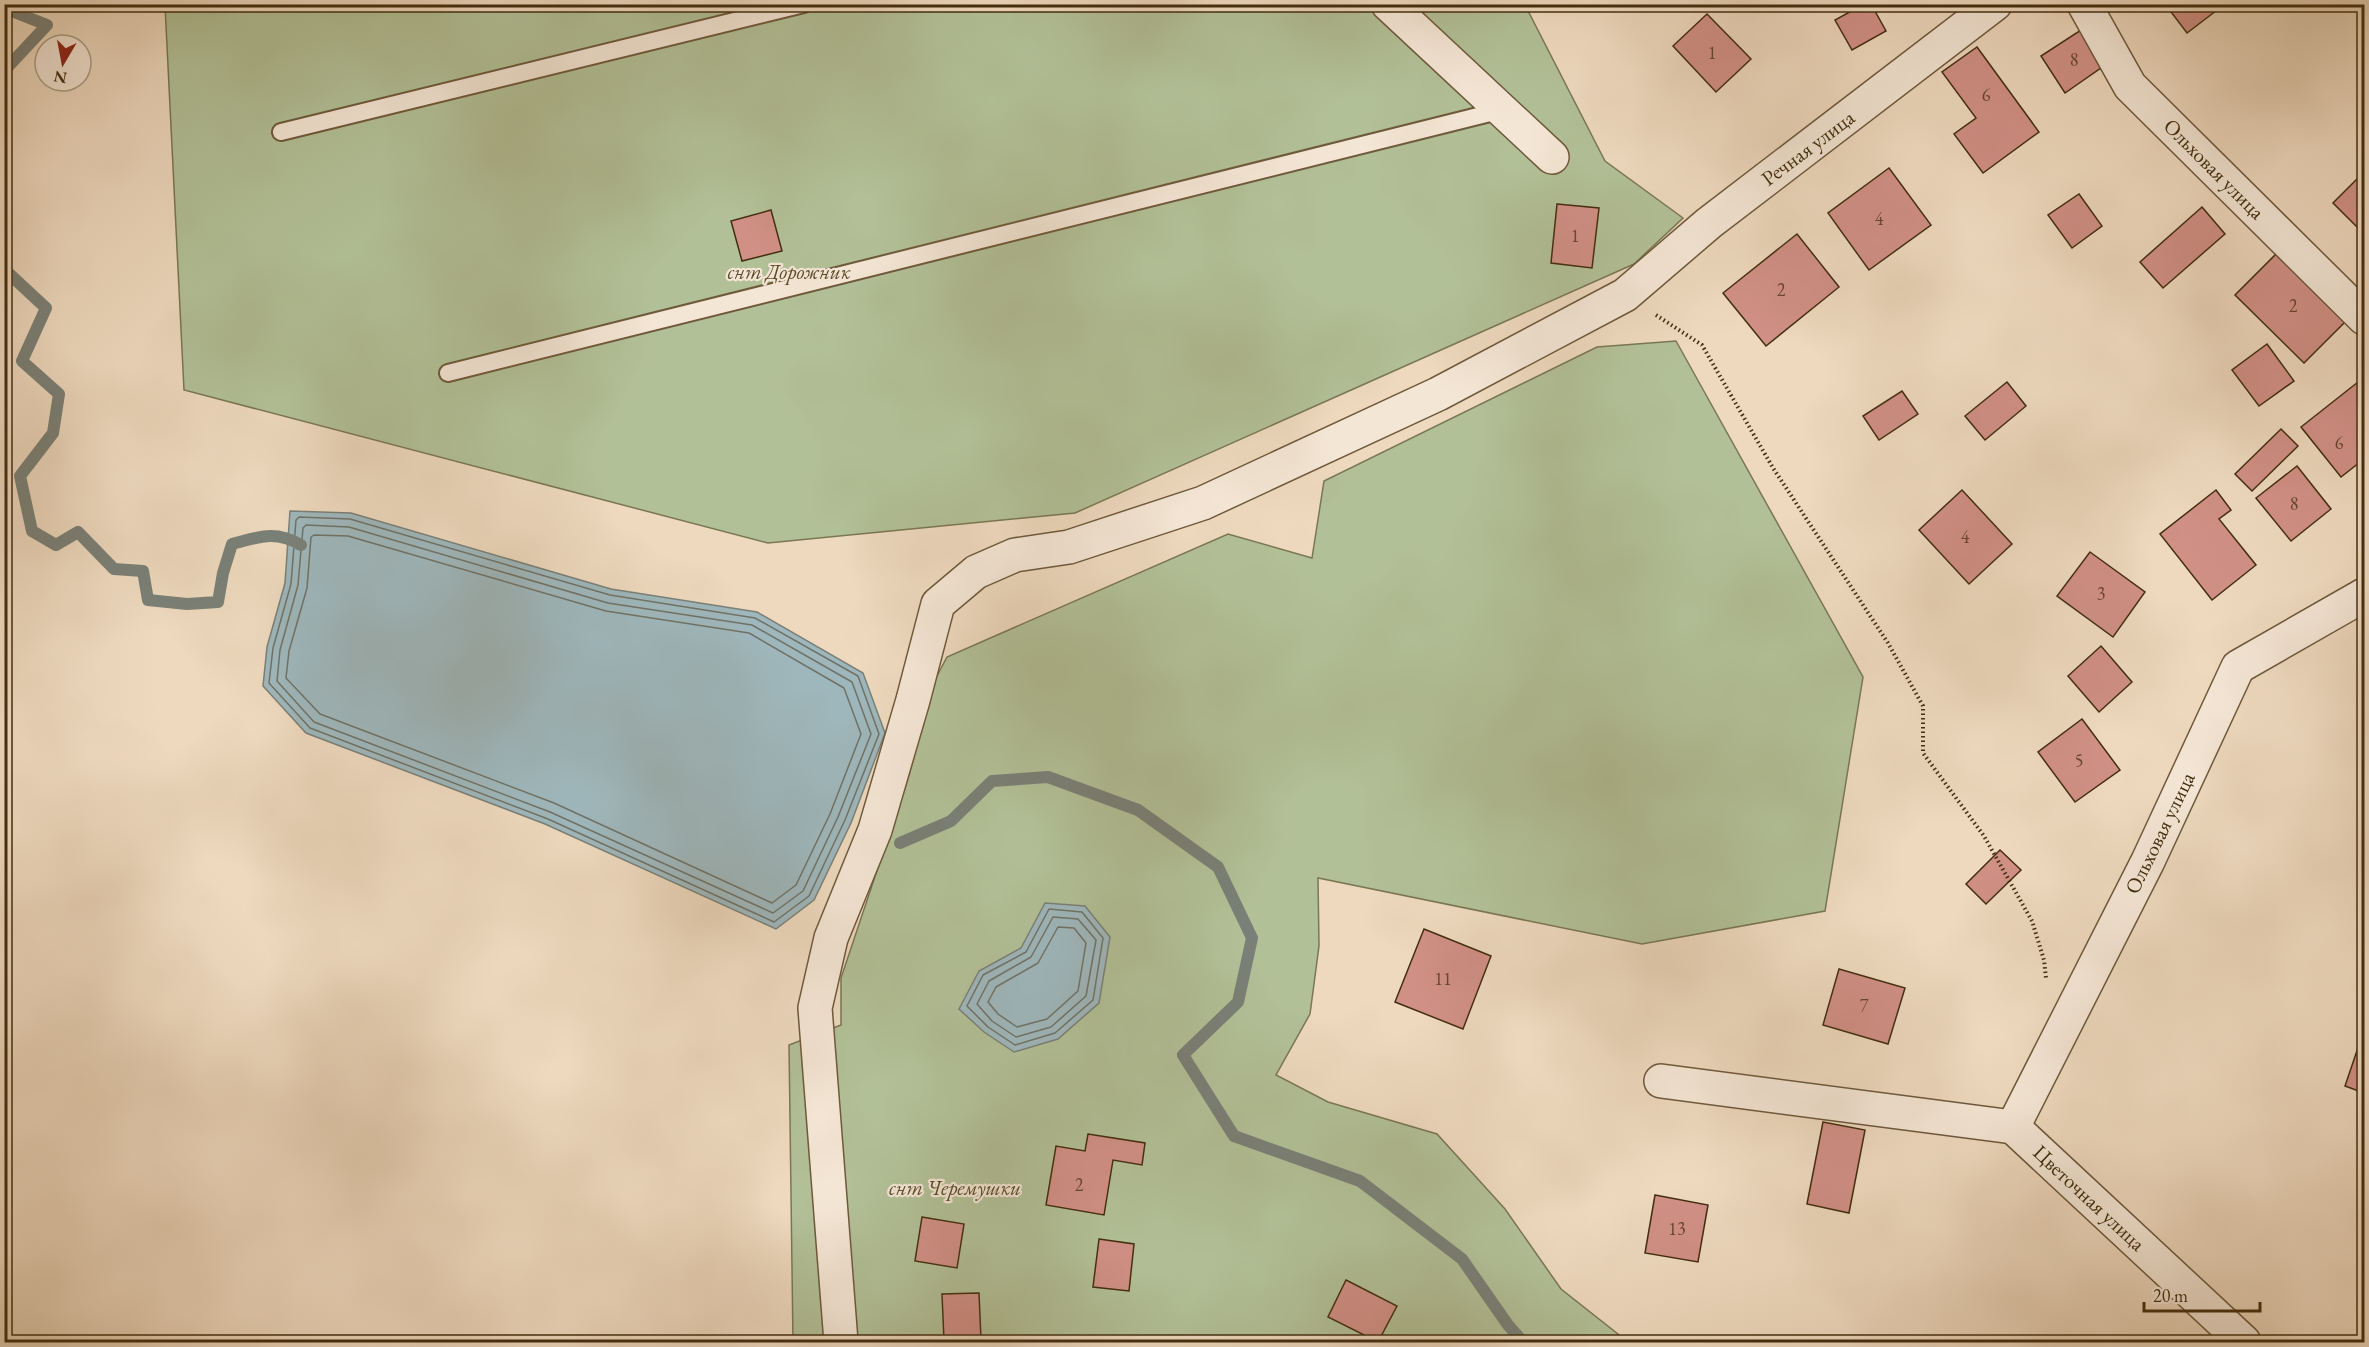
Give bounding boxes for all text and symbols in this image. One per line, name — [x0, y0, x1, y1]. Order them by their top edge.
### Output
north arrow — [33, 33, 93, 93]
house number: 1 — [1708, 41, 1716, 64]
house number: 8 — [2070, 48, 2078, 71]
text: N — [52, 66, 69, 89]
house number: 6 — [1982, 83, 1991, 106]
street label: Речная улица — [1756, 103, 1860, 192]
street label: Ольховая улица — [2158, 112, 2271, 225]
house number: 4 — [1875, 207, 1884, 230]
house number: 1 — [1571, 224, 1579, 247]
park label: снт Дорожник — [728, 258, 851, 285]
house number: 2 — [1777, 278, 1786, 301]
house number: 2 — [2289, 294, 2298, 317]
house number: 6 — [2335, 431, 2344, 454]
house number: 8 — [2290, 492, 2298, 515]
house number: 4 — [1961, 525, 1970, 548]
house number: 3 — [2097, 582, 2105, 605]
house number: 5 — [2075, 749, 2083, 772]
street label: Ольховая улица — [2118, 767, 2201, 898]
house number: 11 — [1434, 967, 1452, 990]
house number: 7 — [1860, 994, 1869, 1017]
street label: Цветочная улица — [2028, 1139, 2152, 1257]
house number: 2 — [1075, 1173, 1084, 1196]
park label: снт Черемушки — [889, 1174, 1021, 1201]
house number: 13 — [1668, 1217, 1686, 1240]
scale bar — [2144, 1275, 2260, 1313]
text: 20 m — [2153, 1284, 2188, 1307]

